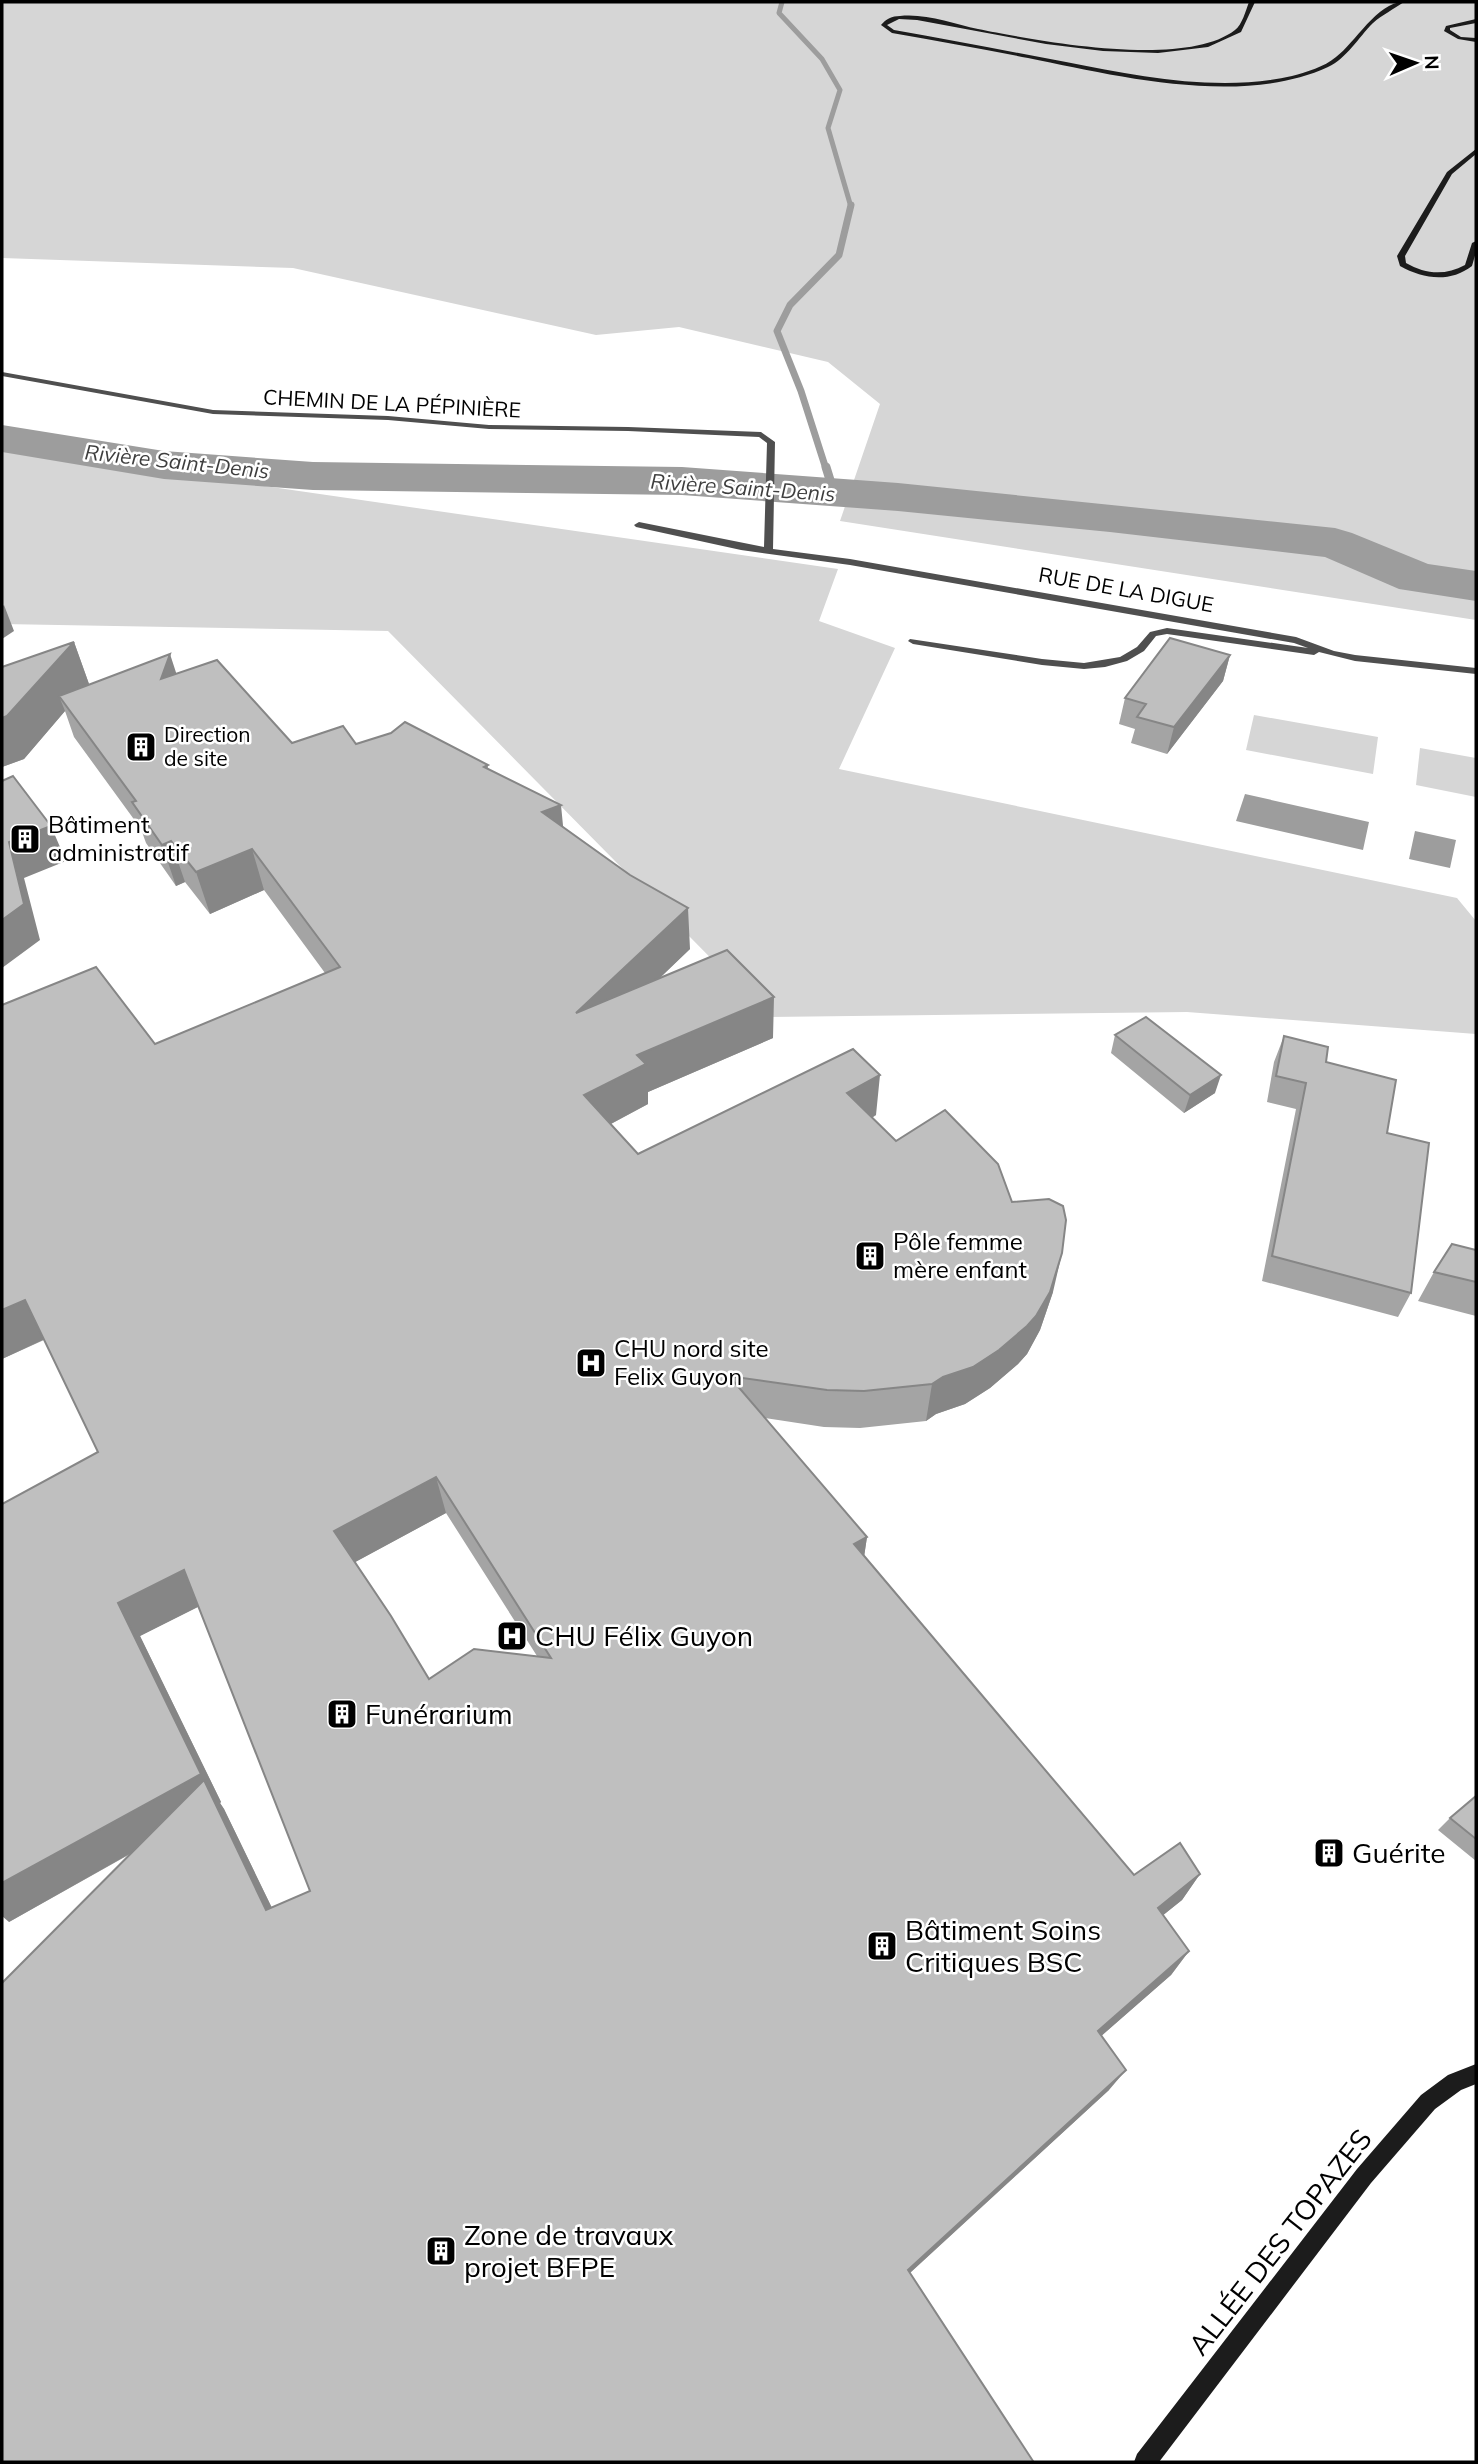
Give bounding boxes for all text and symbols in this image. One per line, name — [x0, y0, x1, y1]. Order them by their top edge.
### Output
north arrow — [1380, 28, 1450, 98]
text: N — [1420, 55, 1444, 70]
street label: CHEMIN DE LA PÉPINIÈRE — [262, 383, 522, 423]
water label: Rivière Saint-Denis — [84, 438, 271, 484]
water label: Rivière Saint-Denis — [650, 468, 836, 506]
street label: RUE DE LA DIGUE — [1037, 561, 1216, 617]
place label: Direction de site — [164, 721, 251, 771]
building icon: Direction de site — [124, 730, 158, 764]
place label: Bâtiment administratif — [48, 809, 190, 867]
building icon: Bâtiment administratif — [8, 822, 42, 856]
place label: Pôle femme mère enfant — [893, 1226, 1027, 1284]
building icon: Pôle femme mère enfant — [853, 1239, 887, 1273]
place label: CHU nord site Felix Guyon — [614, 1333, 769, 1391]
hospital icon: CHU nord site Felix Guyon — [574, 1346, 608, 1380]
place label: CHU Félix Guyon — [535, 1618, 753, 1653]
hospital icon: CHU Félix Guyon — [495, 1619, 529, 1653]
place label: Funérarium — [365, 1696, 513, 1731]
building icon: Funérarium — [325, 1697, 359, 1731]
place label: Guérite — [1352, 1835, 1446, 1870]
building icon: Guérite — [1312, 1836, 1346, 1870]
place label: Bâtiment Soins Critiques BSC — [905, 1912, 1101, 1979]
building icon: Bâtiment Soins Critiques BSC — [865, 1929, 899, 1963]
street label: ALLÉE DES TOPAZES — [1180, 2122, 1379, 2362]
place label: Zone de travaux projet BFPE — [464, 2217, 674, 2284]
building icon: Zone de travaux projet BFPE — [424, 2234, 458, 2268]

